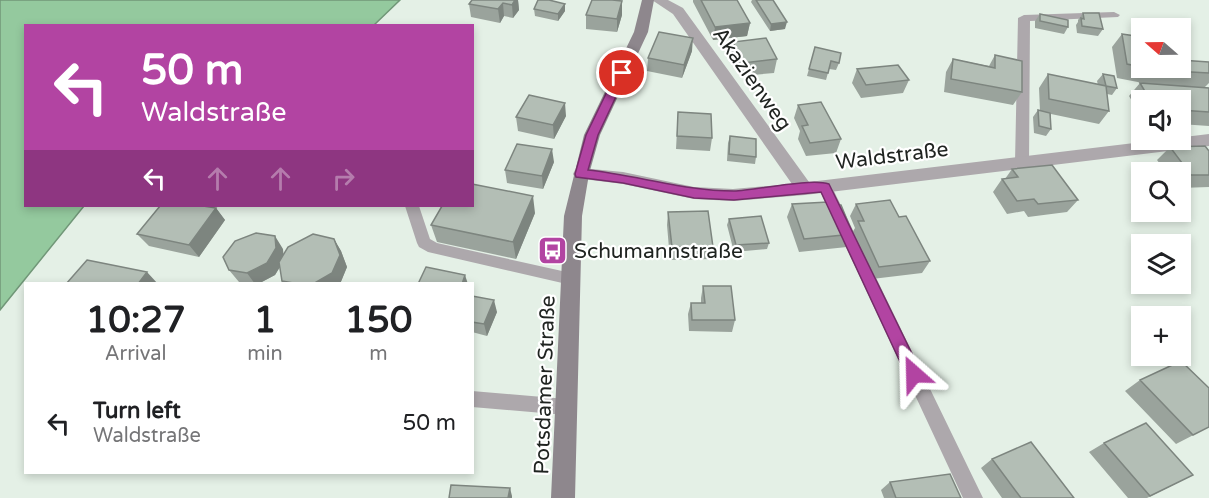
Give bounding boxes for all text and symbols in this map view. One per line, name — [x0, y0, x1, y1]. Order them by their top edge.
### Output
north arrow — [1131, 18, 1191, 78]
map controls — [1131, 18, 1191, 366]
street label: Akazienweg — [707, 23, 797, 135]
text: 50 m — [141, 45, 243, 96]
pin — [596, 47, 647, 98]
icon: left — [42, 48, 120, 126]
icon: arrive — [605, 56, 638, 89]
button: sound — [1131, 90, 1191, 150]
text: Waldstraße — [141, 96, 287, 129]
street label: Waldstraße — [834, 137, 950, 175]
icon: left — [138, 162, 171, 195]
icon: ahead — [201, 162, 234, 195]
icon: ahead — [264, 162, 297, 195]
icon: right — [327, 162, 360, 195]
button: search — [1131, 162, 1191, 222]
button: layers — [1131, 234, 1191, 294]
bus stop icon: Schumannstraße — [537, 235, 569, 267]
place label: Schumannstraße — [574, 239, 743, 264]
street label: Potsdamer Straße — [529, 295, 561, 475]
text: 10:27 — [86, 299, 186, 342]
text: 1 — [254, 299, 276, 342]
text: 150 — [344, 299, 412, 342]
button: + — [1131, 306, 1191, 366]
text: Arrival — [105, 342, 167, 366]
text: min — [247, 342, 283, 366]
text: m — [369, 342, 388, 366]
position arrow — [882, 342, 946, 406]
text: Turn left — [93, 398, 181, 424]
icon: left — [42, 407, 75, 440]
text: 50 m — [402, 410, 456, 436]
text: Waldstraße — [93, 424, 201, 448]

